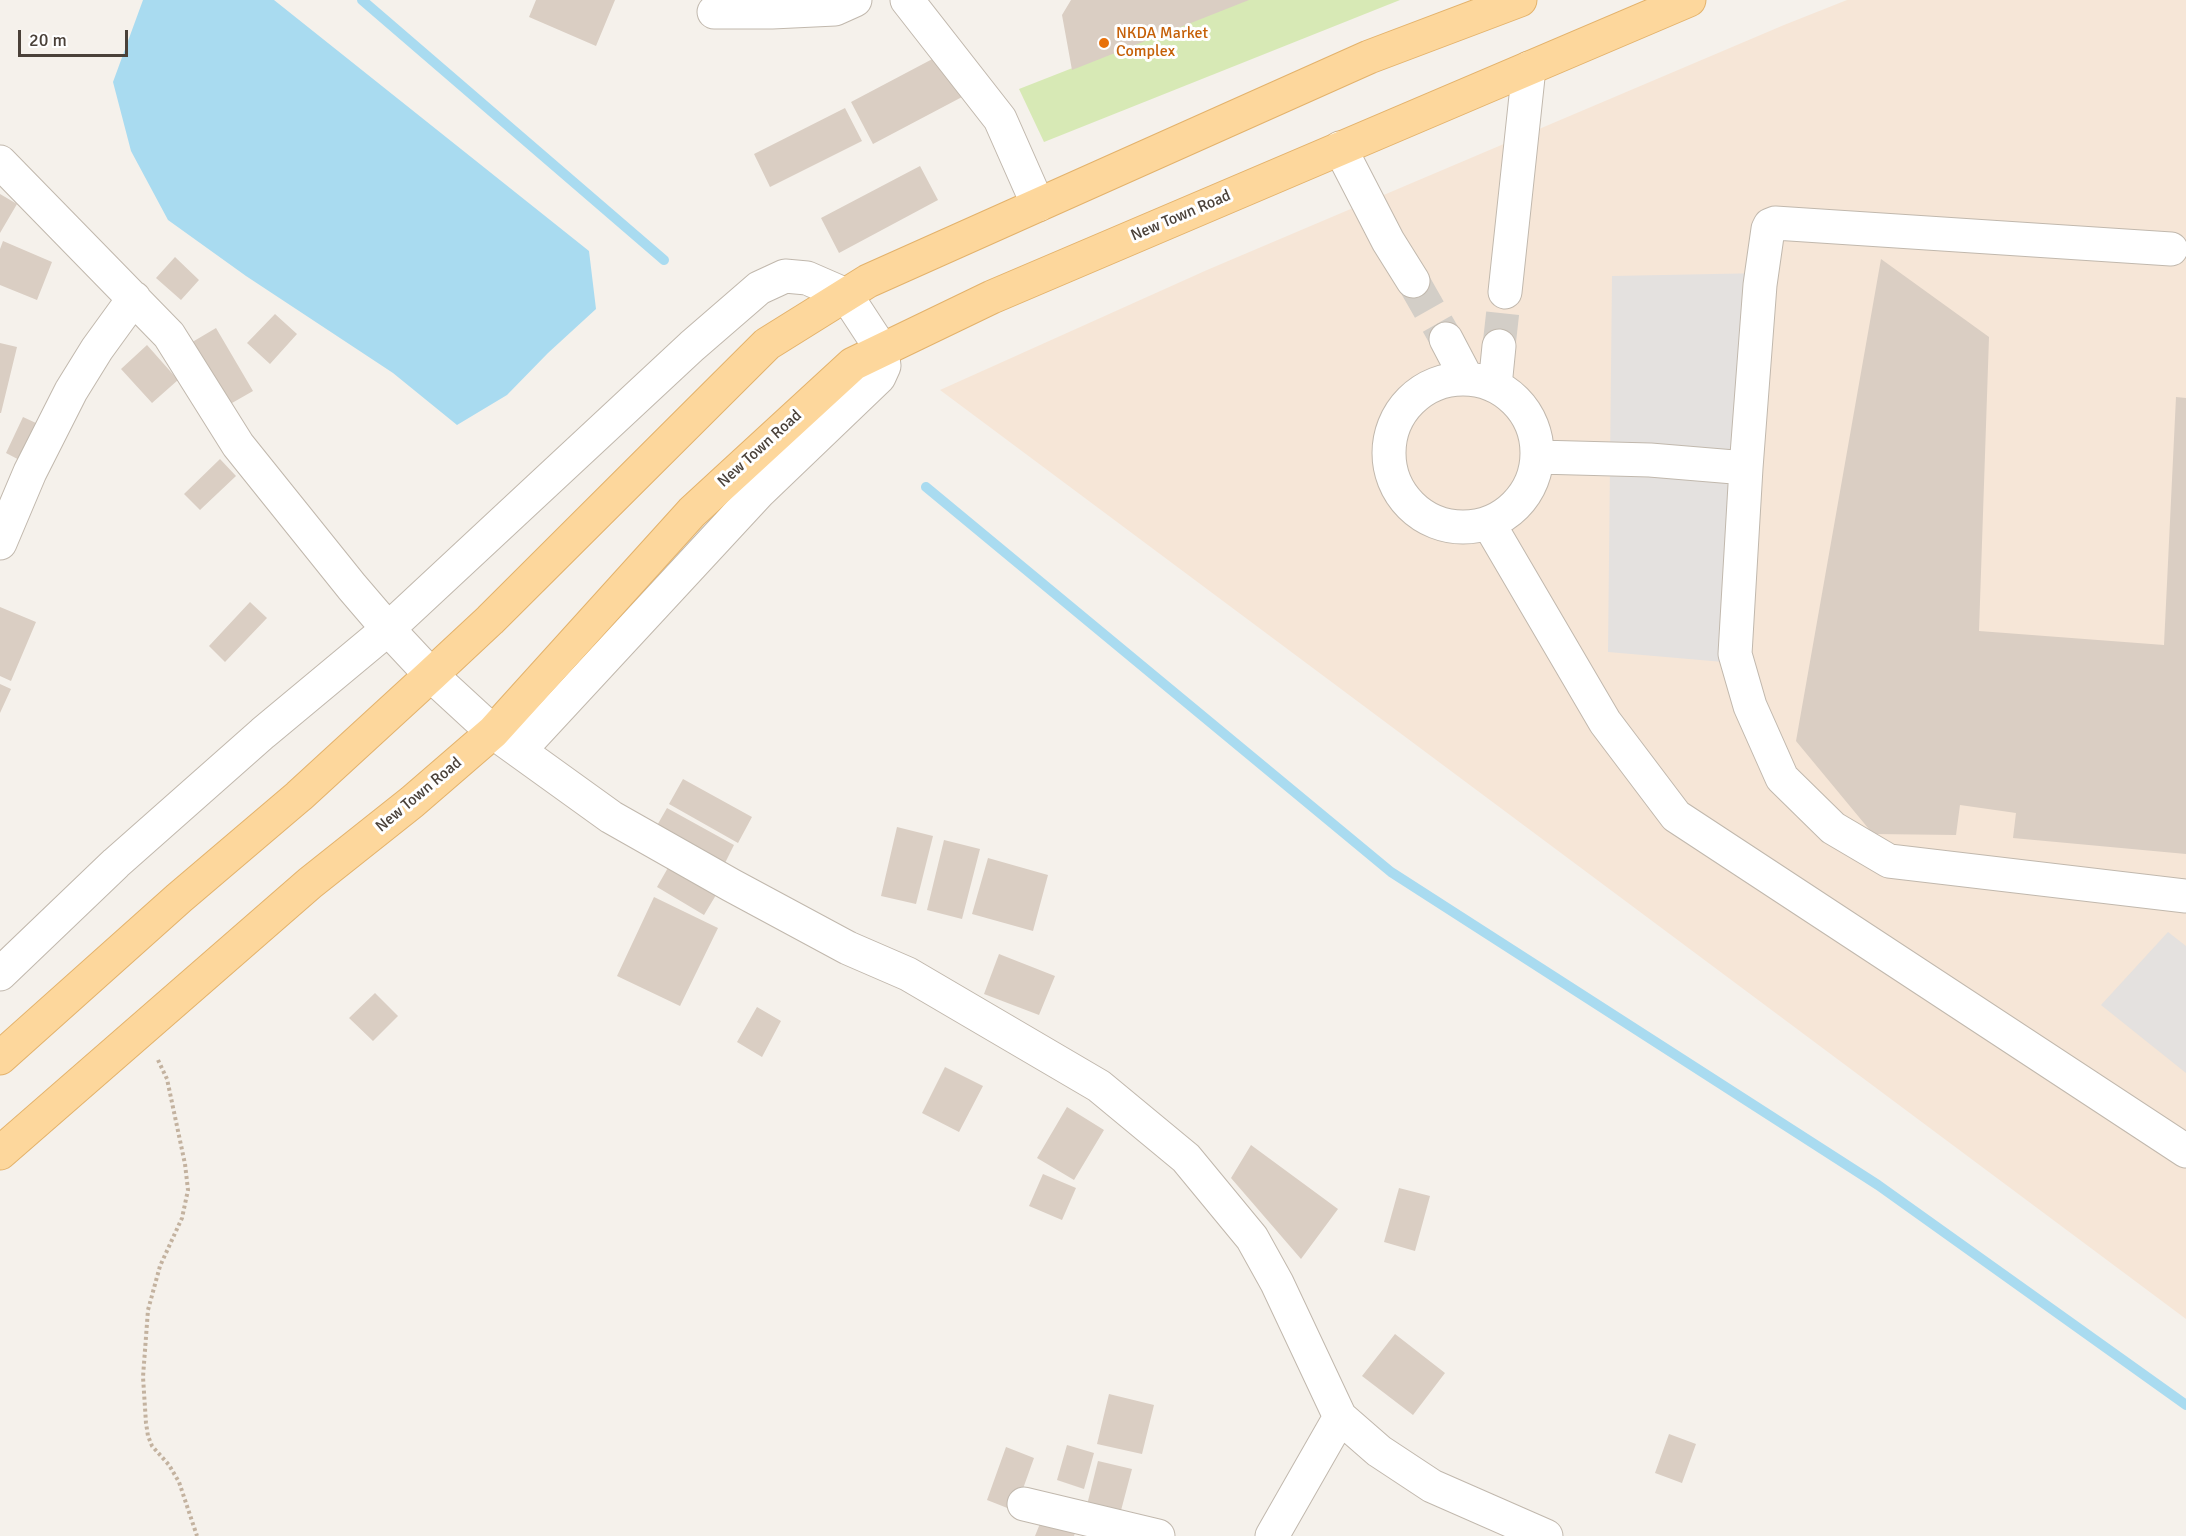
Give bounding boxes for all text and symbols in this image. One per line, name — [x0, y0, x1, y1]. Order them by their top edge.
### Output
scale bar — [21, 18, 130, 56]
place label: NKDA Market Complex — [1116, 24, 1208, 62]
text: 20 m — [29, 29, 67, 51]
marker: NKDA Market Complex — [1097, 36, 1111, 50]
street label: New Town Road — [1128, 186, 1234, 246]
street label: New Town Road — [714, 406, 806, 492]
street label: New Town Road — [372, 753, 466, 837]

